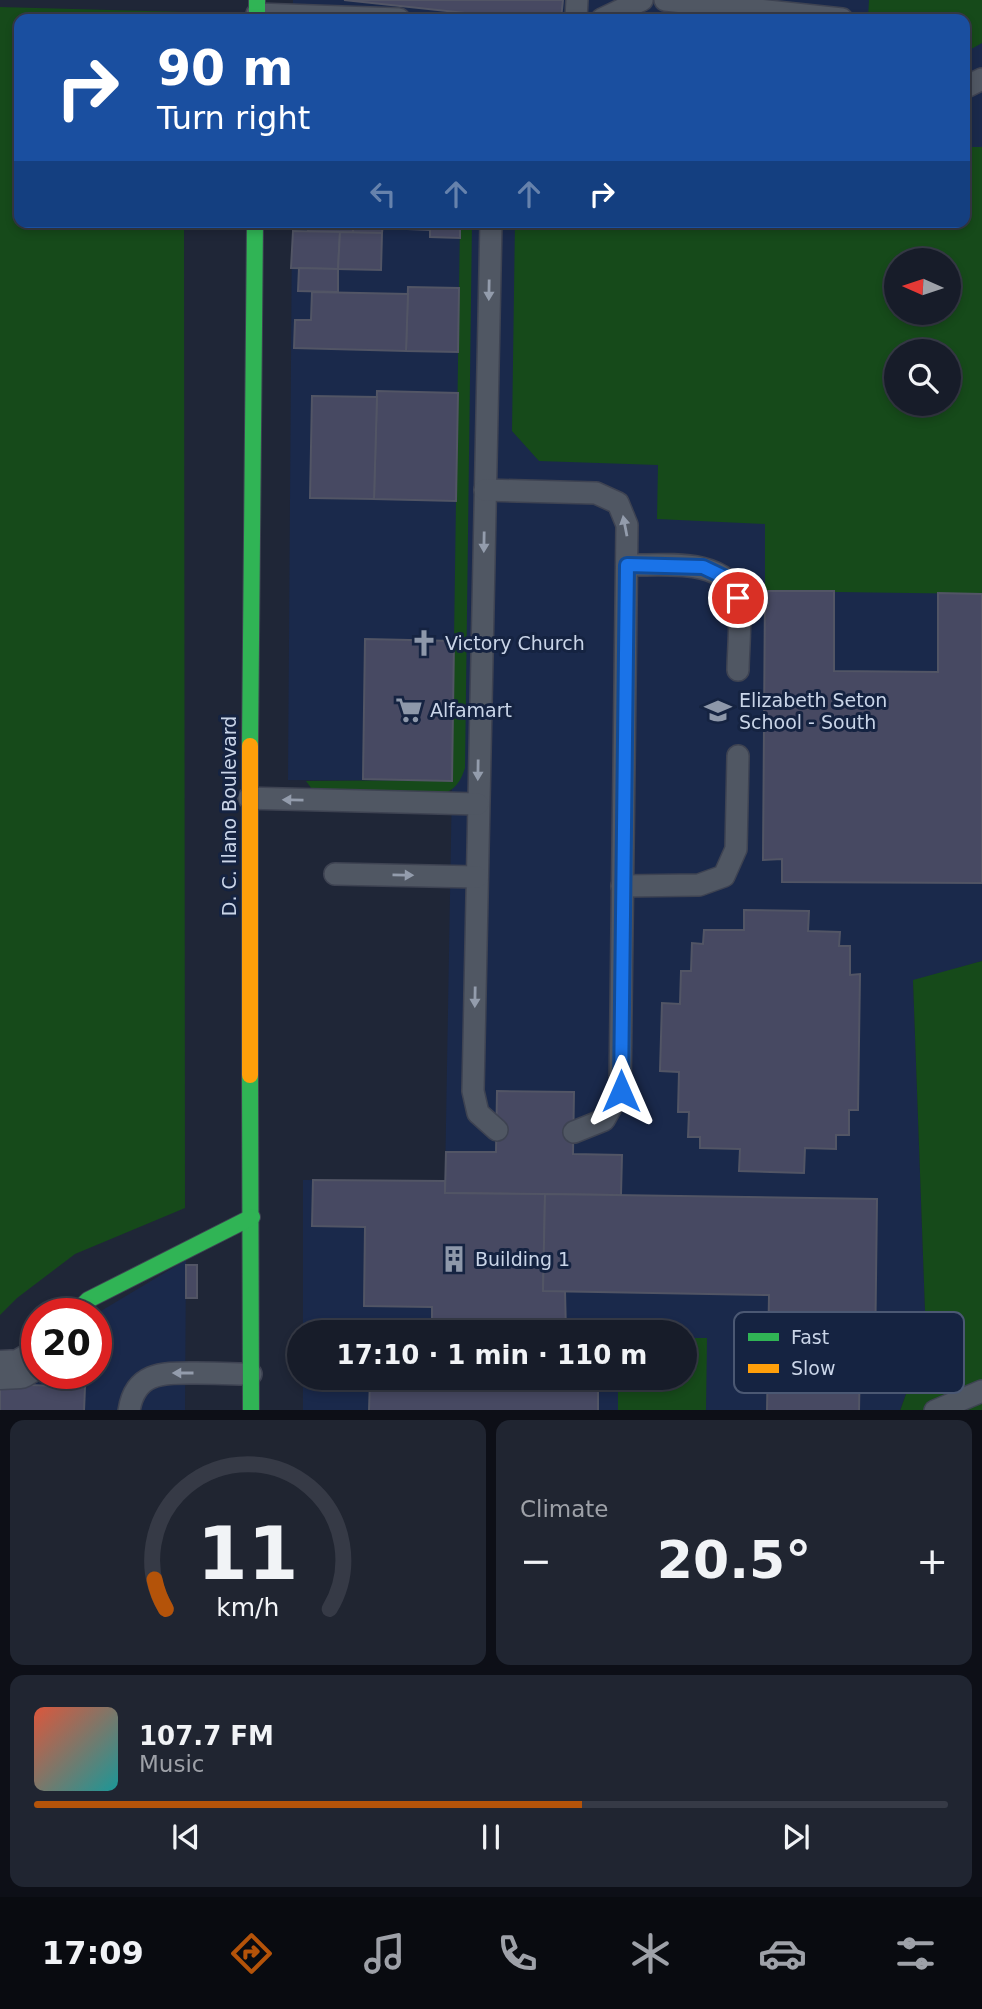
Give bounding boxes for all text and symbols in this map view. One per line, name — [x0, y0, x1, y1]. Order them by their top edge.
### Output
text: 90 m — [157, 40, 293, 97]
icon: right — [42, 42, 133, 133]
text: Turn right — [157, 99, 310, 137]
icon: left — [364, 175, 402, 213]
icon: ahead — [437, 175, 475, 213]
icon: ahead — [510, 175, 548, 213]
icon: right — [583, 175, 621, 213]
north arrow — [884, 248, 961, 326]
map controls — [884, 248, 961, 416]
one-way arrow — [484, 280, 495, 302]
button: search — [884, 339, 961, 416]
one-way arrow — [619, 515, 630, 537]
one-way arrow — [478, 532, 489, 554]
pin — [708, 568, 768, 628]
icon: arrive — [719, 579, 757, 617]
church icon: Victory Church — [409, 628, 439, 658]
place label: Victory Church — [445, 632, 585, 654]
place label: Elizabeth Seton School - South — [739, 689, 887, 733]
supermarket icon: Alfamart — [394, 695, 424, 725]
school or university icon: Elizabeth Seton School - South — [703, 696, 733, 726]
place label: Alfamart — [430, 699, 512, 721]
street label: D. C. Ilano Boulevard — [218, 716, 240, 916]
one-way arrow — [473, 759, 484, 781]
one-way arrow — [282, 794, 304, 805]
one-way arrow — [393, 870, 415, 881]
one-way arrow — [469, 987, 480, 1009]
position arrow — [584, 1054, 658, 1128]
building icon: Building 1 — [439, 1244, 469, 1274]
place label: Building 1 — [475, 1248, 570, 1270]
speed limit sign: 20 — [21, 1298, 112, 1389]
legend — [734, 1312, 964, 1393]
text: Fast — [791, 1326, 829, 1348]
text: 17:10 · 1 min · 110 m — [337, 1340, 647, 1370]
text: Slow — [791, 1357, 836, 1379]
one-way arrow — [171, 1367, 193, 1379]
text: Climate — [520, 1496, 609, 1522]
text: 11 — [197, 1511, 299, 1596]
text: 20.5° — [657, 1530, 811, 1590]
text: − — [520, 1539, 552, 1583]
text: + — [916, 1539, 948, 1583]
text: km/h — [216, 1592, 280, 1621]
text: 107.7 FM — [139, 1721, 274, 1751]
text: Music — [139, 1751, 204, 1777]
icon: previous — [167, 1818, 205, 1856]
icon: pause — [472, 1818, 510, 1856]
icon: next — [777, 1818, 815, 1856]
icon: directions — [227, 1929, 276, 1978]
icon: music — [360, 1929, 409, 1978]
icon: phone — [493, 1929, 542, 1978]
icon: climate — [626, 1929, 675, 1978]
icon: car — [758, 1929, 807, 1978]
icon: filters — [891, 1929, 940, 1978]
text: 17:09 — [42, 1934, 144, 1972]

